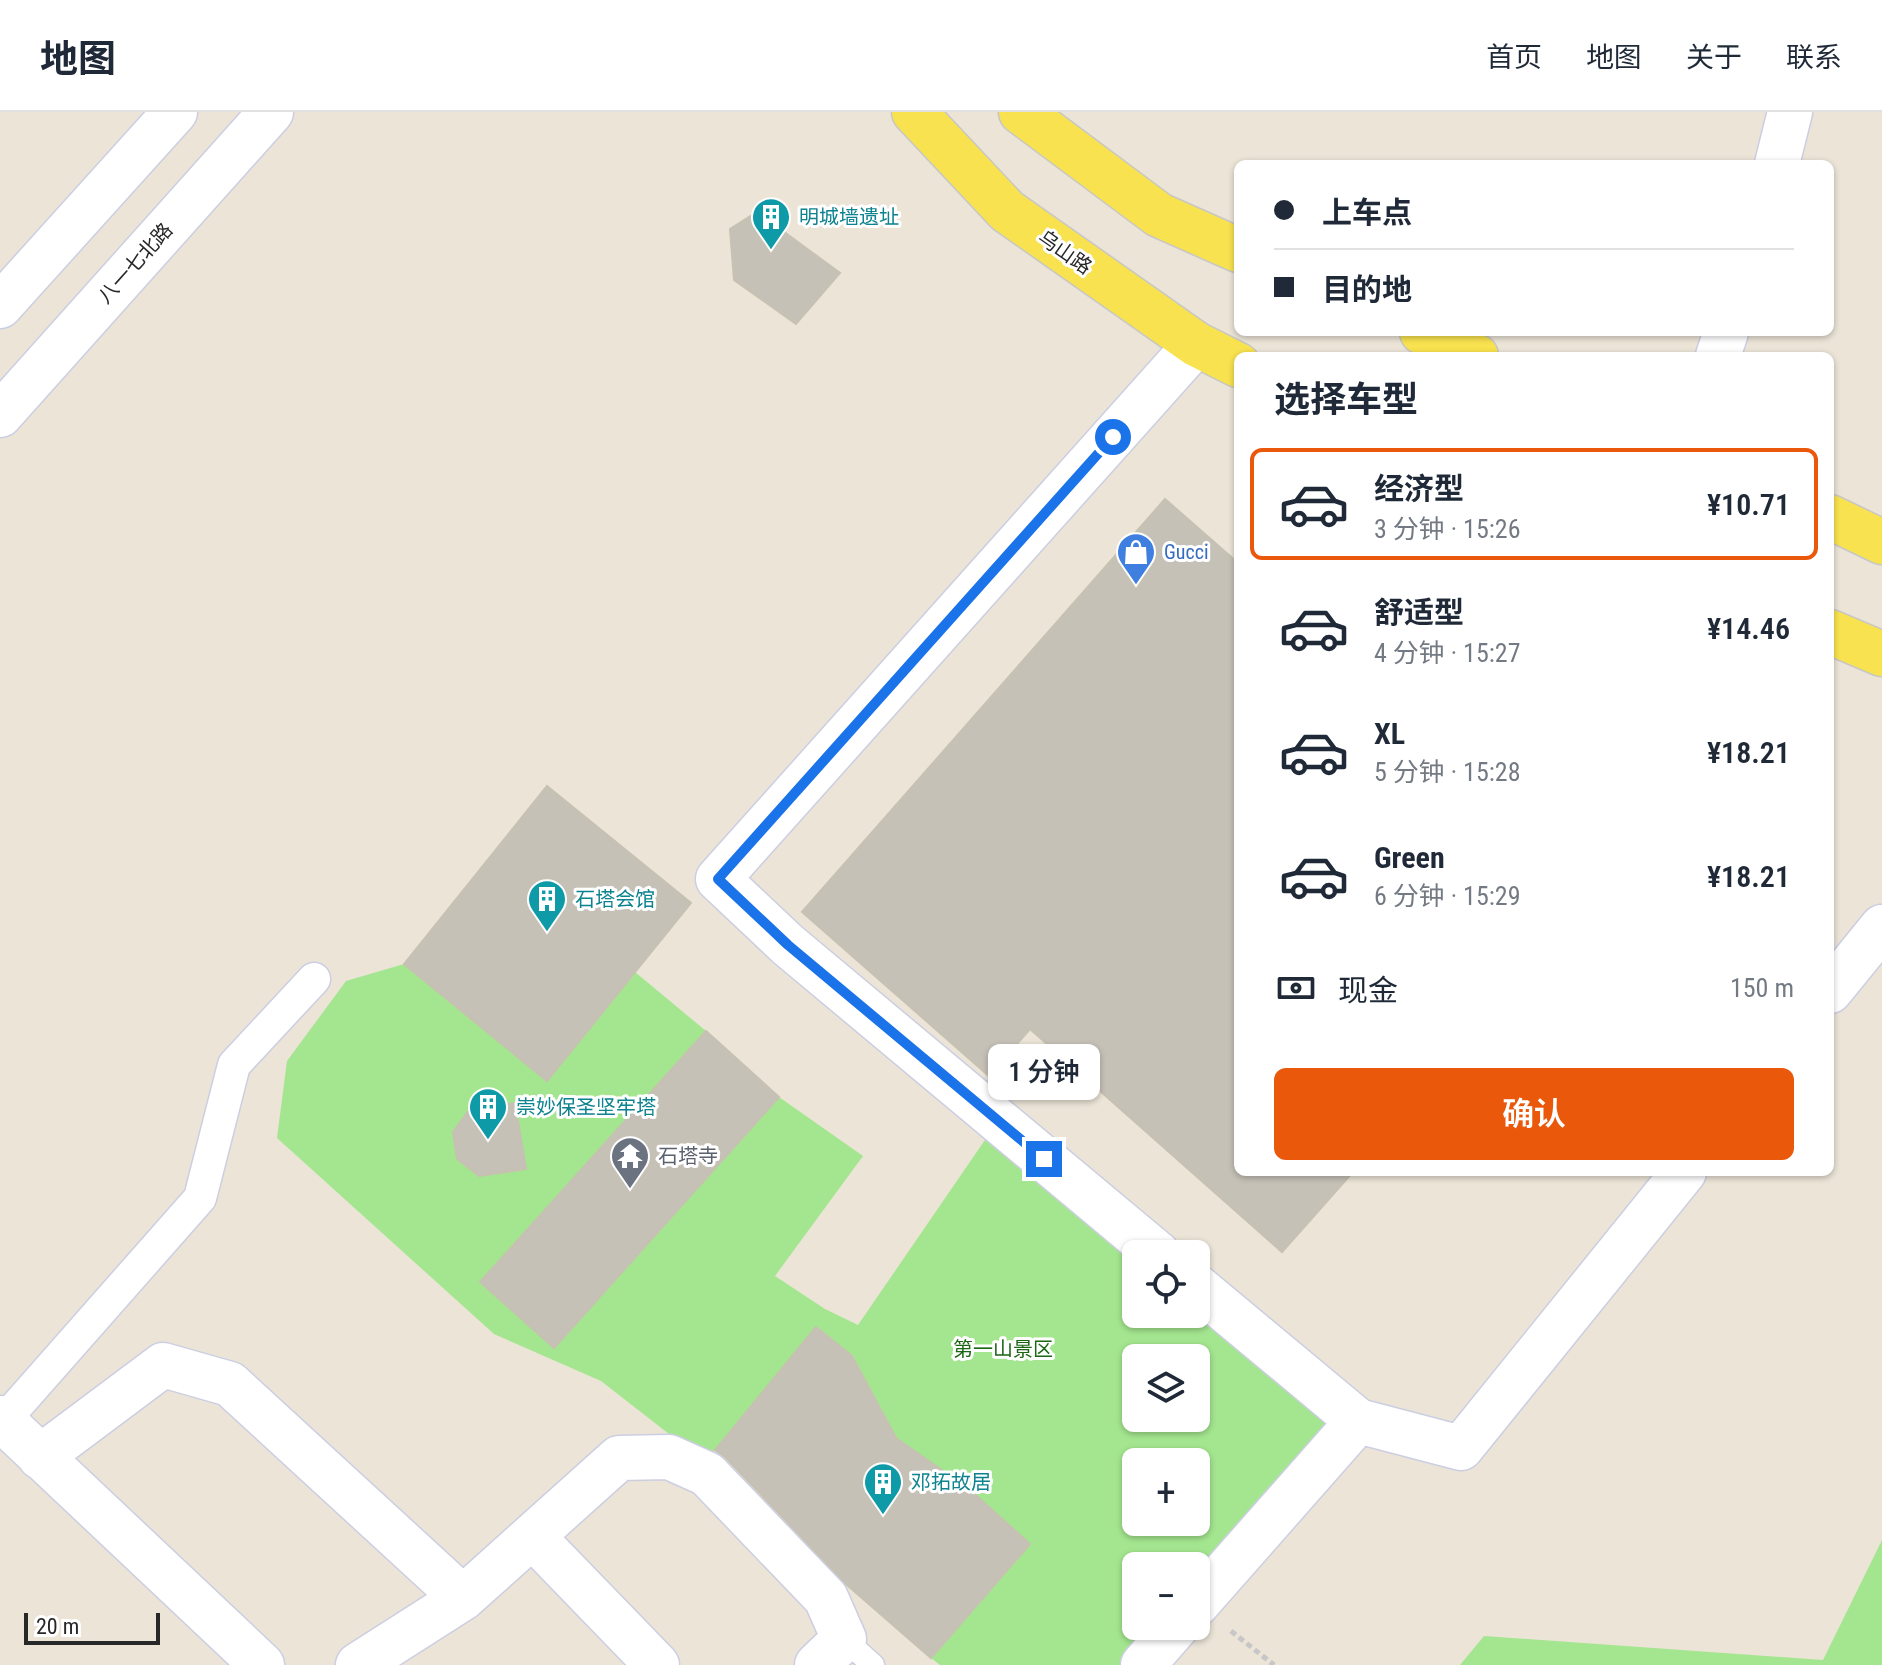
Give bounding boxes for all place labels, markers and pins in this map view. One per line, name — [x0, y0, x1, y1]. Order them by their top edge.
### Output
building icon: 明城墙遗址 — [750, 196, 792, 251]
place label: 明城墙遗址 — [799, 205, 899, 229]
shop icon: Gucci — [1115, 531, 1157, 586]
place label: Gucci — [1164, 540, 1209, 564]
building icon: 石塔会馆 — [526, 878, 568, 933]
place label: 石塔会馆 — [575, 887, 655, 911]
building icon: 崇妙保圣坚牢塔 — [467, 1086, 509, 1141]
place label: 崇妙保圣坚牢塔 — [516, 1095, 656, 1119]
temple icon: 石塔寺 — [609, 1135, 651, 1190]
place label: 石塔寺 — [658, 1144, 718, 1168]
building icon: 邓拓故居 — [862, 1461, 904, 1516]
place label: 邓拓故居 — [911, 1470, 991, 1494]

